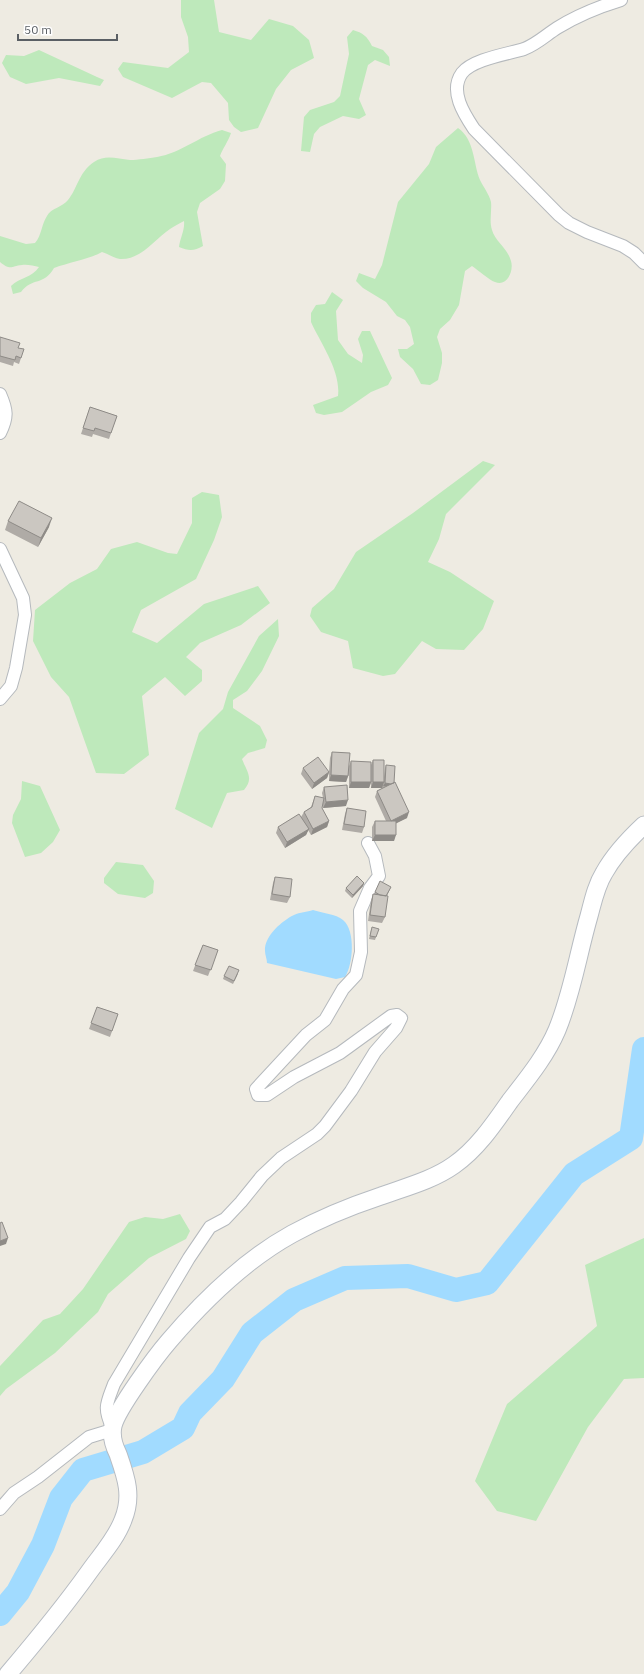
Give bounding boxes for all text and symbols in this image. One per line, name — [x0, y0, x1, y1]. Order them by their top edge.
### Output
scale bar — [18, 16, 117, 42]
text: 50 m — [24, 22, 52, 37]

